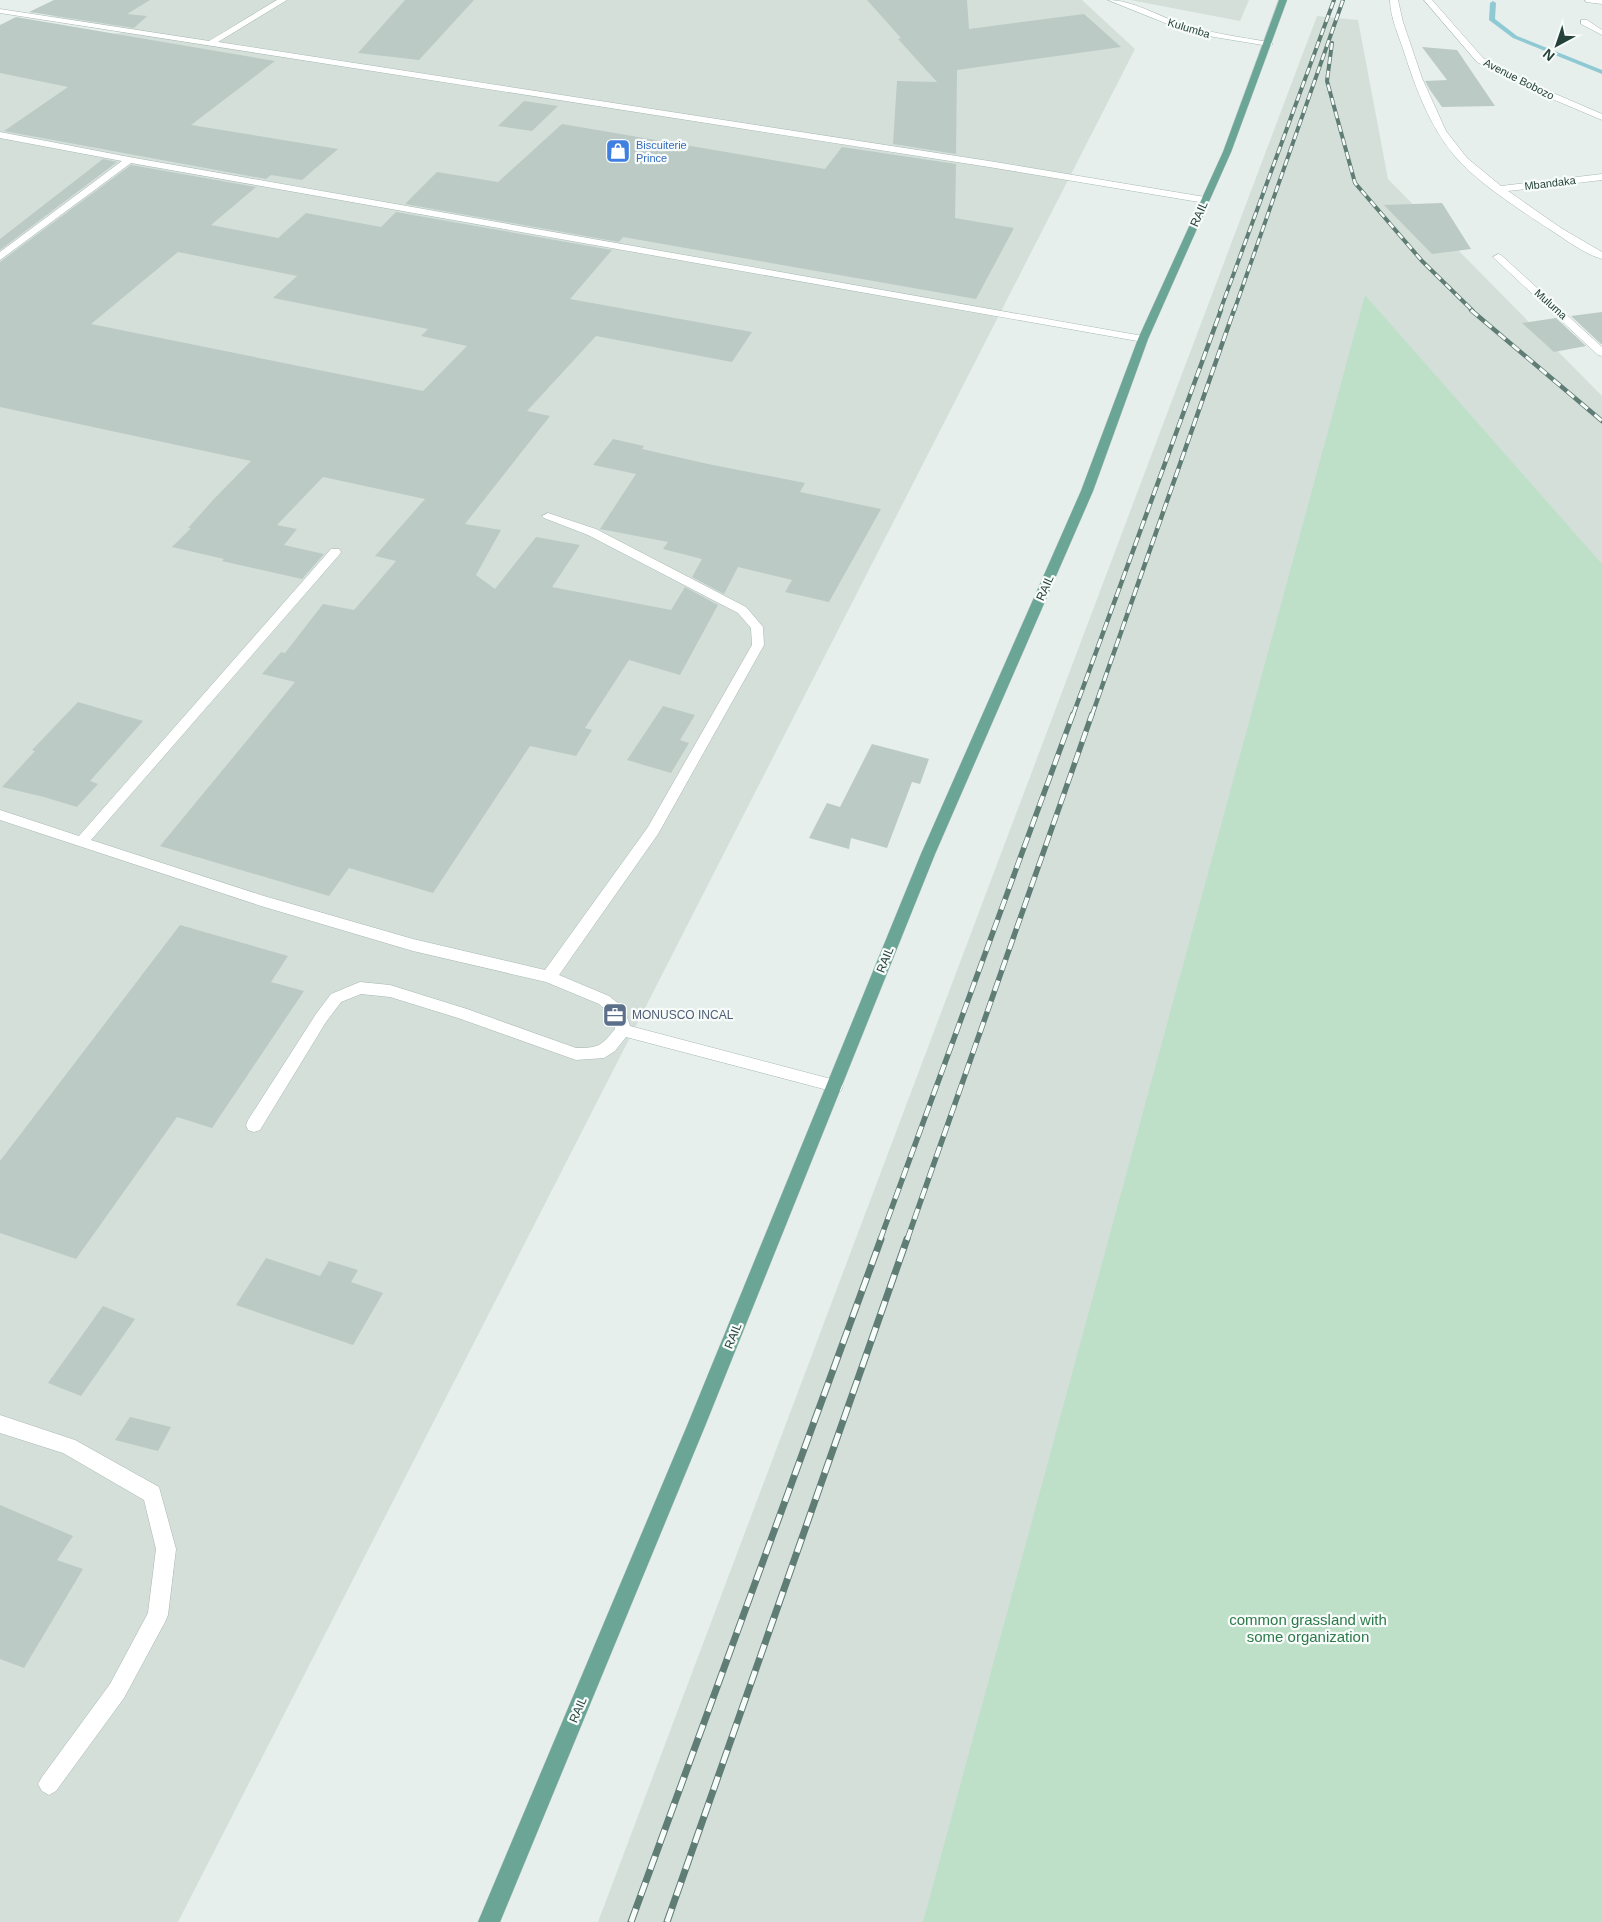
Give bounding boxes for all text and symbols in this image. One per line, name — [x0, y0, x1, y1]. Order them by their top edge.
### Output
street label: Kulumba — [1166, 16, 1212, 40]
north arrow — [1532, 20, 1582, 70]
text: N — [1540, 46, 1558, 64]
street label: Avenue Bobozo — [1482, 56, 1556, 102]
shop icon: Biscuiterie Prince — [605, 138, 631, 164]
place label: Biscuiterie Prince — [636, 139, 687, 164]
street label: Mbandaka — [1524, 174, 1577, 192]
street label: RAIL — [1187, 199, 1211, 229]
street label: Muluma — [1532, 286, 1570, 322]
street label: RAIL — [1033, 573, 1057, 603]
street label: RAIL — [874, 945, 897, 975]
office icon: MONUSCO INCAL — [602, 1002, 628, 1028]
place label: MONUSCO INCAL — [632, 1008, 734, 1022]
street label: RAIL — [722, 1321, 745, 1351]
park label: common grassland with some organization — [1229, 1611, 1387, 1645]
street label: RAIL — [566, 1695, 590, 1725]

